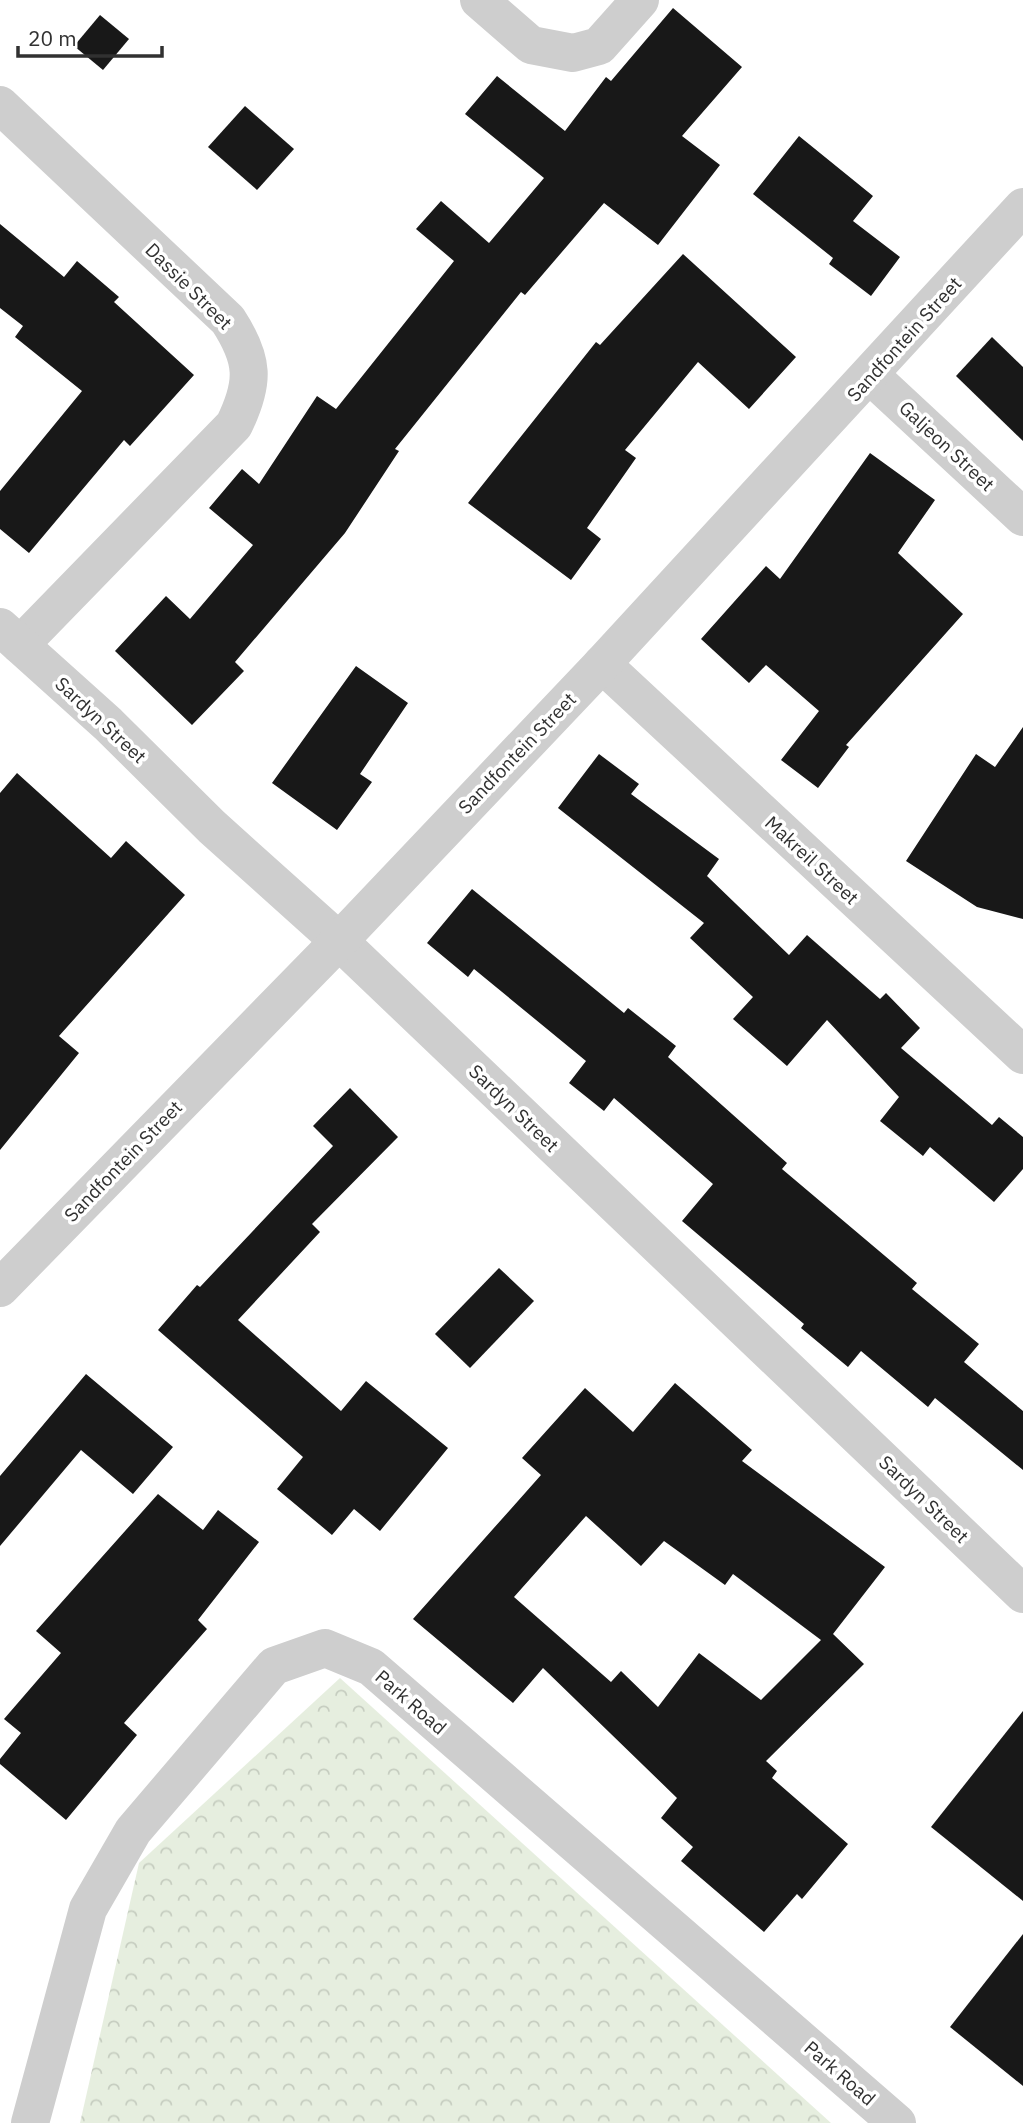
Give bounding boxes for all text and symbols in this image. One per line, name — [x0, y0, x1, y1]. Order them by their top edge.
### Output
scale bar — [18, 14, 161, 58]
text: 20 m — [28, 24, 77, 52]
street label: Dassie Street — [141, 238, 237, 334]
street label: Sandfontein Street — [842, 272, 966, 406]
street label: Galjeon Street — [894, 396, 1000, 496]
street label: Sardyn Street — [50, 672, 152, 768]
street label: Sandfontein Street — [453, 687, 581, 819]
street label: Makreil Street — [760, 811, 864, 909]
street label: Sardyn Street — [464, 1059, 564, 1157]
street label: Sandfontein Street — [59, 1095, 187, 1227]
street label: Sardyn Street — [874, 1450, 974, 1548]
street label: Park Road — [370, 1665, 452, 1739]
street label: Park Road — [799, 2036, 881, 2110]

